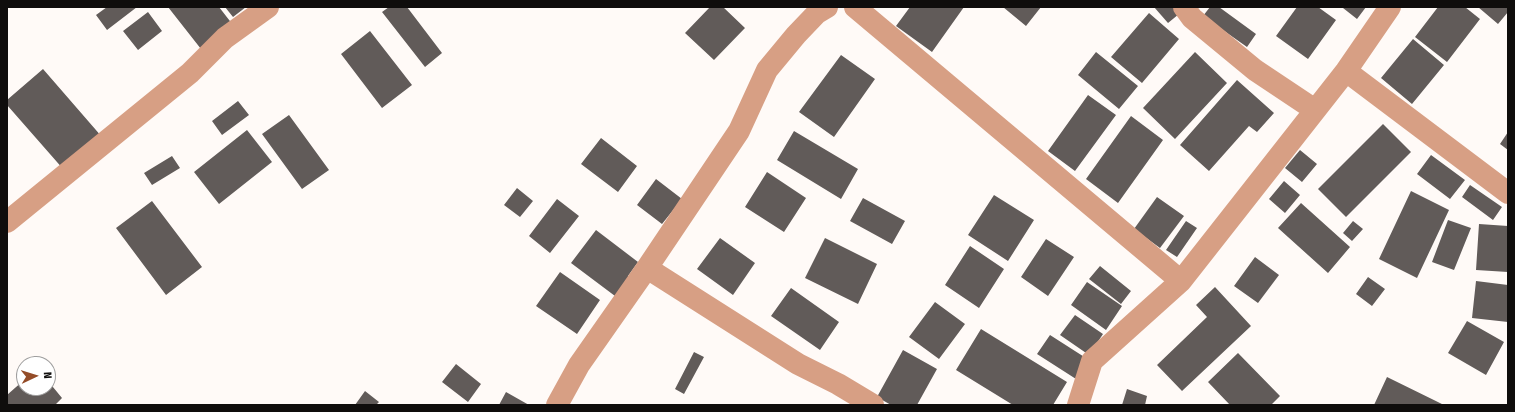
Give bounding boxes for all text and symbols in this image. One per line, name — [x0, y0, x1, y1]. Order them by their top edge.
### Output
north arrow — [16, 356, 56, 396]
text: N — [41, 371, 54, 379]

